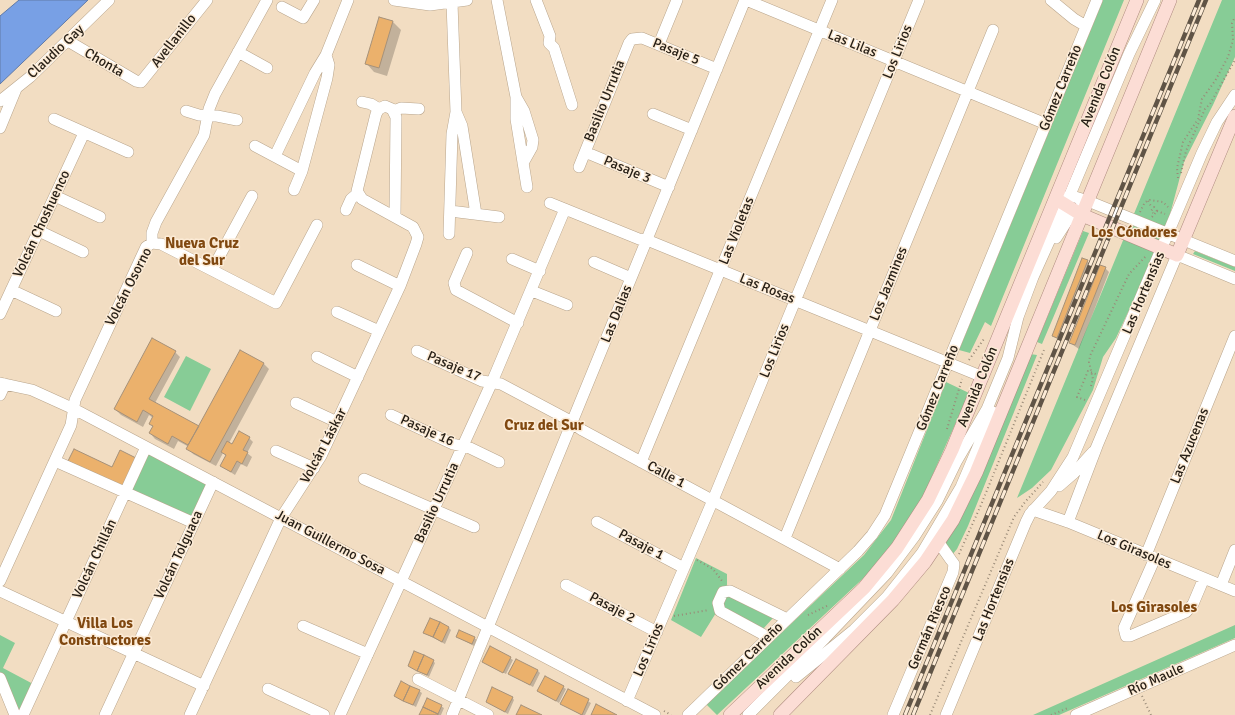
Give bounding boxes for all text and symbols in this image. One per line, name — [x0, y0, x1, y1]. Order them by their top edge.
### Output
street label: Avellanillo — [148, 11, 200, 71]
street label: Claudio Gay — [24, 22, 88, 82]
street label: Los Lirios — [880, 22, 916, 82]
street label: Las Lilas — [825, 27, 879, 61]
street label: Pasaje 5 — [650, 35, 702, 69]
street label: Gómez Carreño — [1036, 43, 1086, 133]
street label: Avenida Colón — [1077, 44, 1125, 130]
street label: Chonta — [81, 45, 127, 81]
street label: Basilio Urrutia — [581, 58, 629, 144]
street label: Pasaje 3 — [601, 153, 653, 187]
street label: Volcán Choshuenco — [10, 168, 74, 280]
street label: Las Violetas — [716, 195, 758, 267]
district label: Los Cóndores — [1091, 224, 1177, 242]
district label: Nueva Cruz del Sur — [165, 235, 239, 270]
street label: Volcán Osorno — [102, 245, 156, 329]
street label: Los Jazmines — [867, 245, 911, 323]
street label: Las Hortensias — [1119, 249, 1169, 337]
street label: Las Rosas — [737, 270, 797, 308]
street label: Las Dalias — [598, 283, 636, 345]
street label: Los Lirios — [757, 321, 793, 381]
street label: Gómez Carreño — [913, 343, 963, 433]
street label: Avenida Colón — [954, 344, 1002, 430]
street label: Pasaje 17 — [424, 348, 484, 386]
street label: Volcán Láskar — [297, 406, 351, 486]
street label: Las Azucenas — [1167, 406, 1213, 486]
street label: Pasaje 16 — [398, 412, 456, 450]
district label: Cruz del Sur — [504, 417, 584, 435]
street label: Calle 1 — [644, 458, 688, 492]
street label: Basilio Urrutia — [411, 460, 463, 546]
street label: Juan Guillermo Sosa — [272, 507, 388, 579]
street label: Volcán Tolguaca — [151, 508, 207, 602]
street label: Volcán Chillán — [69, 517, 121, 601]
street label: Pasaje 1 — [615, 526, 667, 564]
street label: Los Girasoles — [1094, 527, 1174, 573]
street label: Las Hortensias — [970, 556, 1018, 644]
street label: Germán Riesco — [905, 584, 955, 672]
street label: Pasaje 2 — [586, 589, 638, 627]
district label: Los Girasoles — [1111, 599, 1197, 617]
district label: Villa Los Constructores — [59, 615, 151, 650]
street label: Gómez Carreño — [709, 619, 787, 695]
street label: Los Lirios — [630, 621, 668, 679]
street label: Avenida Colón — [752, 623, 826, 693]
street label: Río Maule — [1125, 660, 1187, 700]

